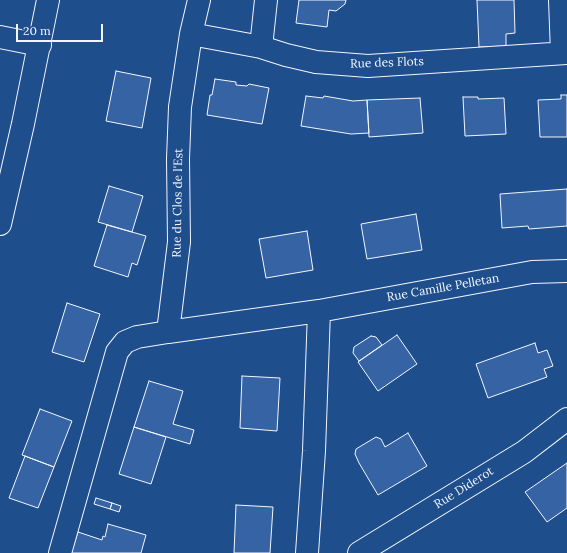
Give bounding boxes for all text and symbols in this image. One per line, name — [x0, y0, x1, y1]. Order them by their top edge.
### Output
scale bar — [18, 16, 105, 42]
text: 20 m — [23, 23, 51, 38]
street label: Rue des Flots — [350, 55, 424, 71]
street label: Rue du Clos de l'Est — [170, 148, 186, 258]
street label: Rue Camille Pelletan — [386, 271, 500, 305]
street label: Rue Diderot — [432, 464, 496, 512]

